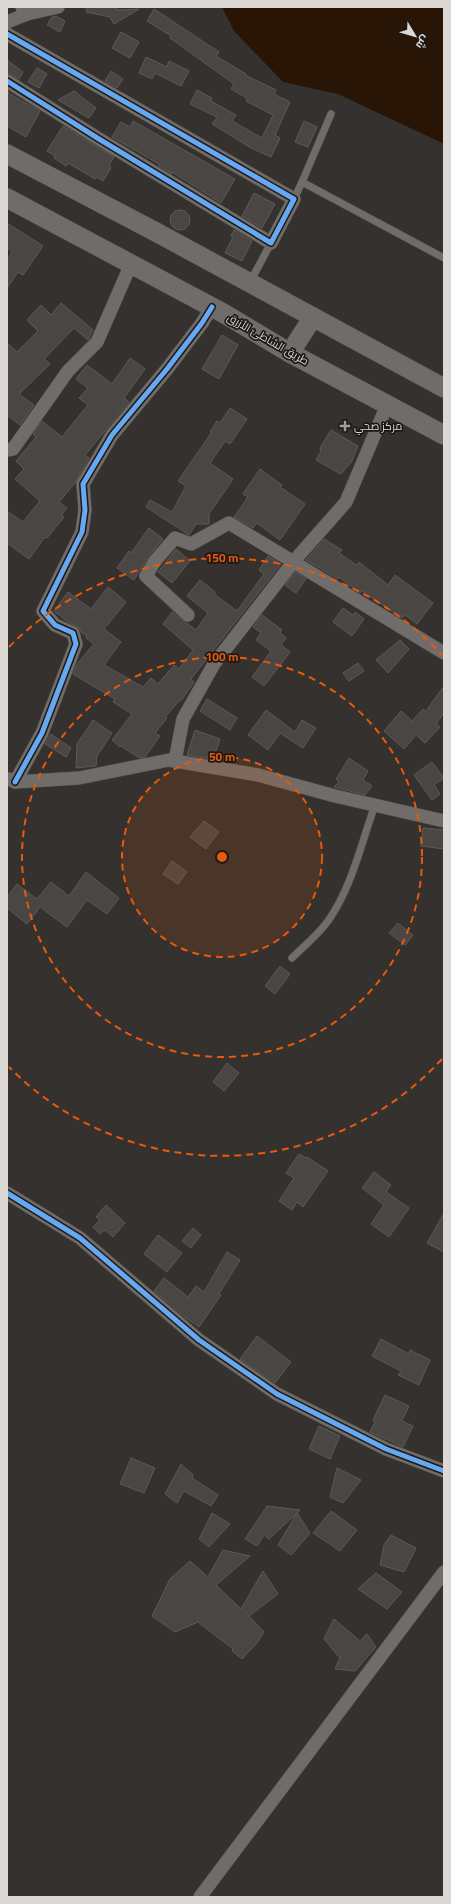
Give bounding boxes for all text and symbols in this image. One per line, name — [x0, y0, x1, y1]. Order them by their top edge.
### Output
north arrow — [395, 16, 435, 56]
text: ش — [411, 30, 435, 54]
street label: طريق الشاطئ الأزرق — [223, 307, 313, 371]
place label: مركز صحي — [354, 416, 402, 436]
marker: مركز صحي — [339, 420, 351, 432]
text: 150 m — [206, 546, 238, 569]
text: 100 m — [206, 645, 238, 668]
text: 50 m — [209, 745, 235, 768]
centre of rings — [215, 850, 229, 864]

